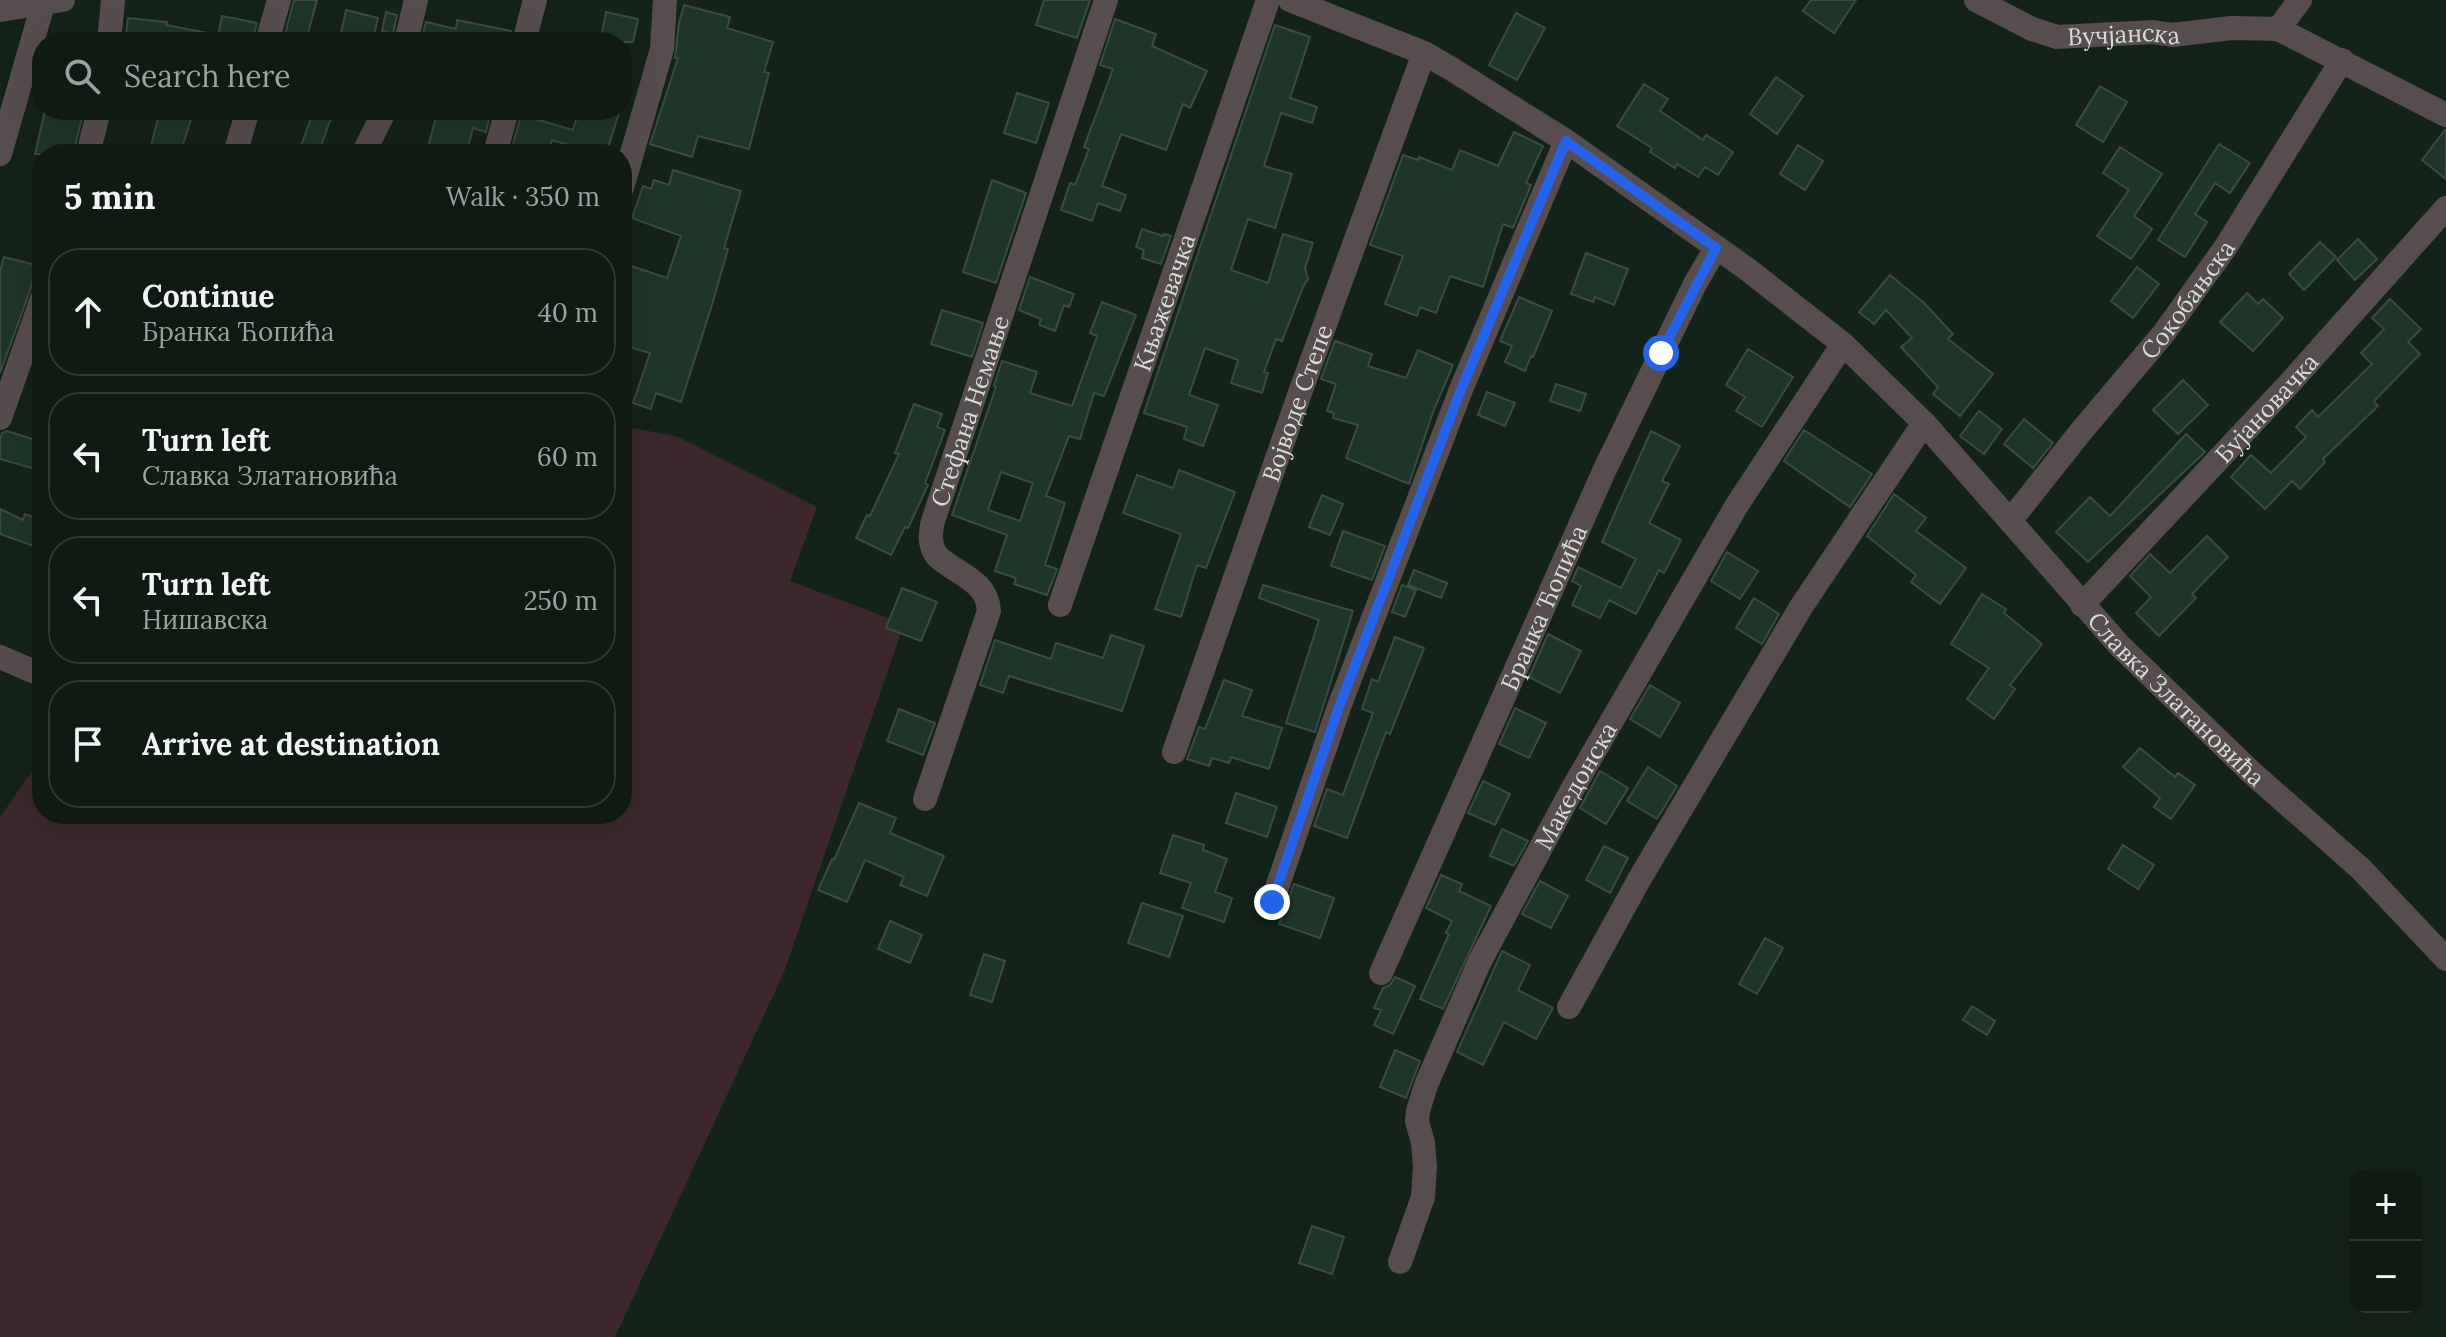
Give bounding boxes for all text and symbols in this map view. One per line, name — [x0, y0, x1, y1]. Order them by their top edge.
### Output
street label: Вучјанска — [2067, 16, 2181, 52]
search box — [32, 32, 632, 120]
icon: search — [60, 54, 104, 98]
text: Search here — [124, 57, 291, 95]
text: 5 min — [64, 175, 155, 218]
text: Walk · 350 m — [446, 180, 600, 213]
street label: Књажевачка — [1126, 230, 1202, 375]
street label: Сокобањска — [2133, 234, 2242, 365]
text: Continue — [142, 277, 274, 315]
icon: ahead — [66, 290, 110, 334]
text: 40 m — [538, 296, 598, 329]
street label: Стефана Немање — [923, 311, 1016, 511]
text: Бранка Ћопића — [142, 315, 335, 348]
street label: Војводе Степе — [1255, 320, 1339, 486]
route start — [1643, 335, 1679, 371]
street label: Бујановачка — [2208, 346, 2325, 469]
text: Turn left — [142, 421, 270, 459]
icon: left — [66, 434, 110, 478]
text: 60 m — [537, 440, 598, 473]
text: Славка Златановића — [142, 459, 398, 492]
street label: Бранка Ћопића — [1493, 520, 1594, 695]
text: Turn left — [142, 565, 270, 603]
icon: left — [66, 578, 110, 622]
text: 250 m — [524, 584, 598, 617]
text: Нишавска — [142, 603, 268, 636]
street label: Славка Златановића — [2081, 605, 2272, 793]
street label: Македонска — [1527, 716, 1623, 855]
icon: arrive — [66, 722, 110, 766]
text: Arrive at destination — [142, 725, 440, 763]
route end — [1254, 884, 1290, 920]
map controls — [2350, 1169, 2422, 1313]
button: + — [2350, 1169, 2422, 1241]
button: − — [2350, 1241, 2422, 1313]

